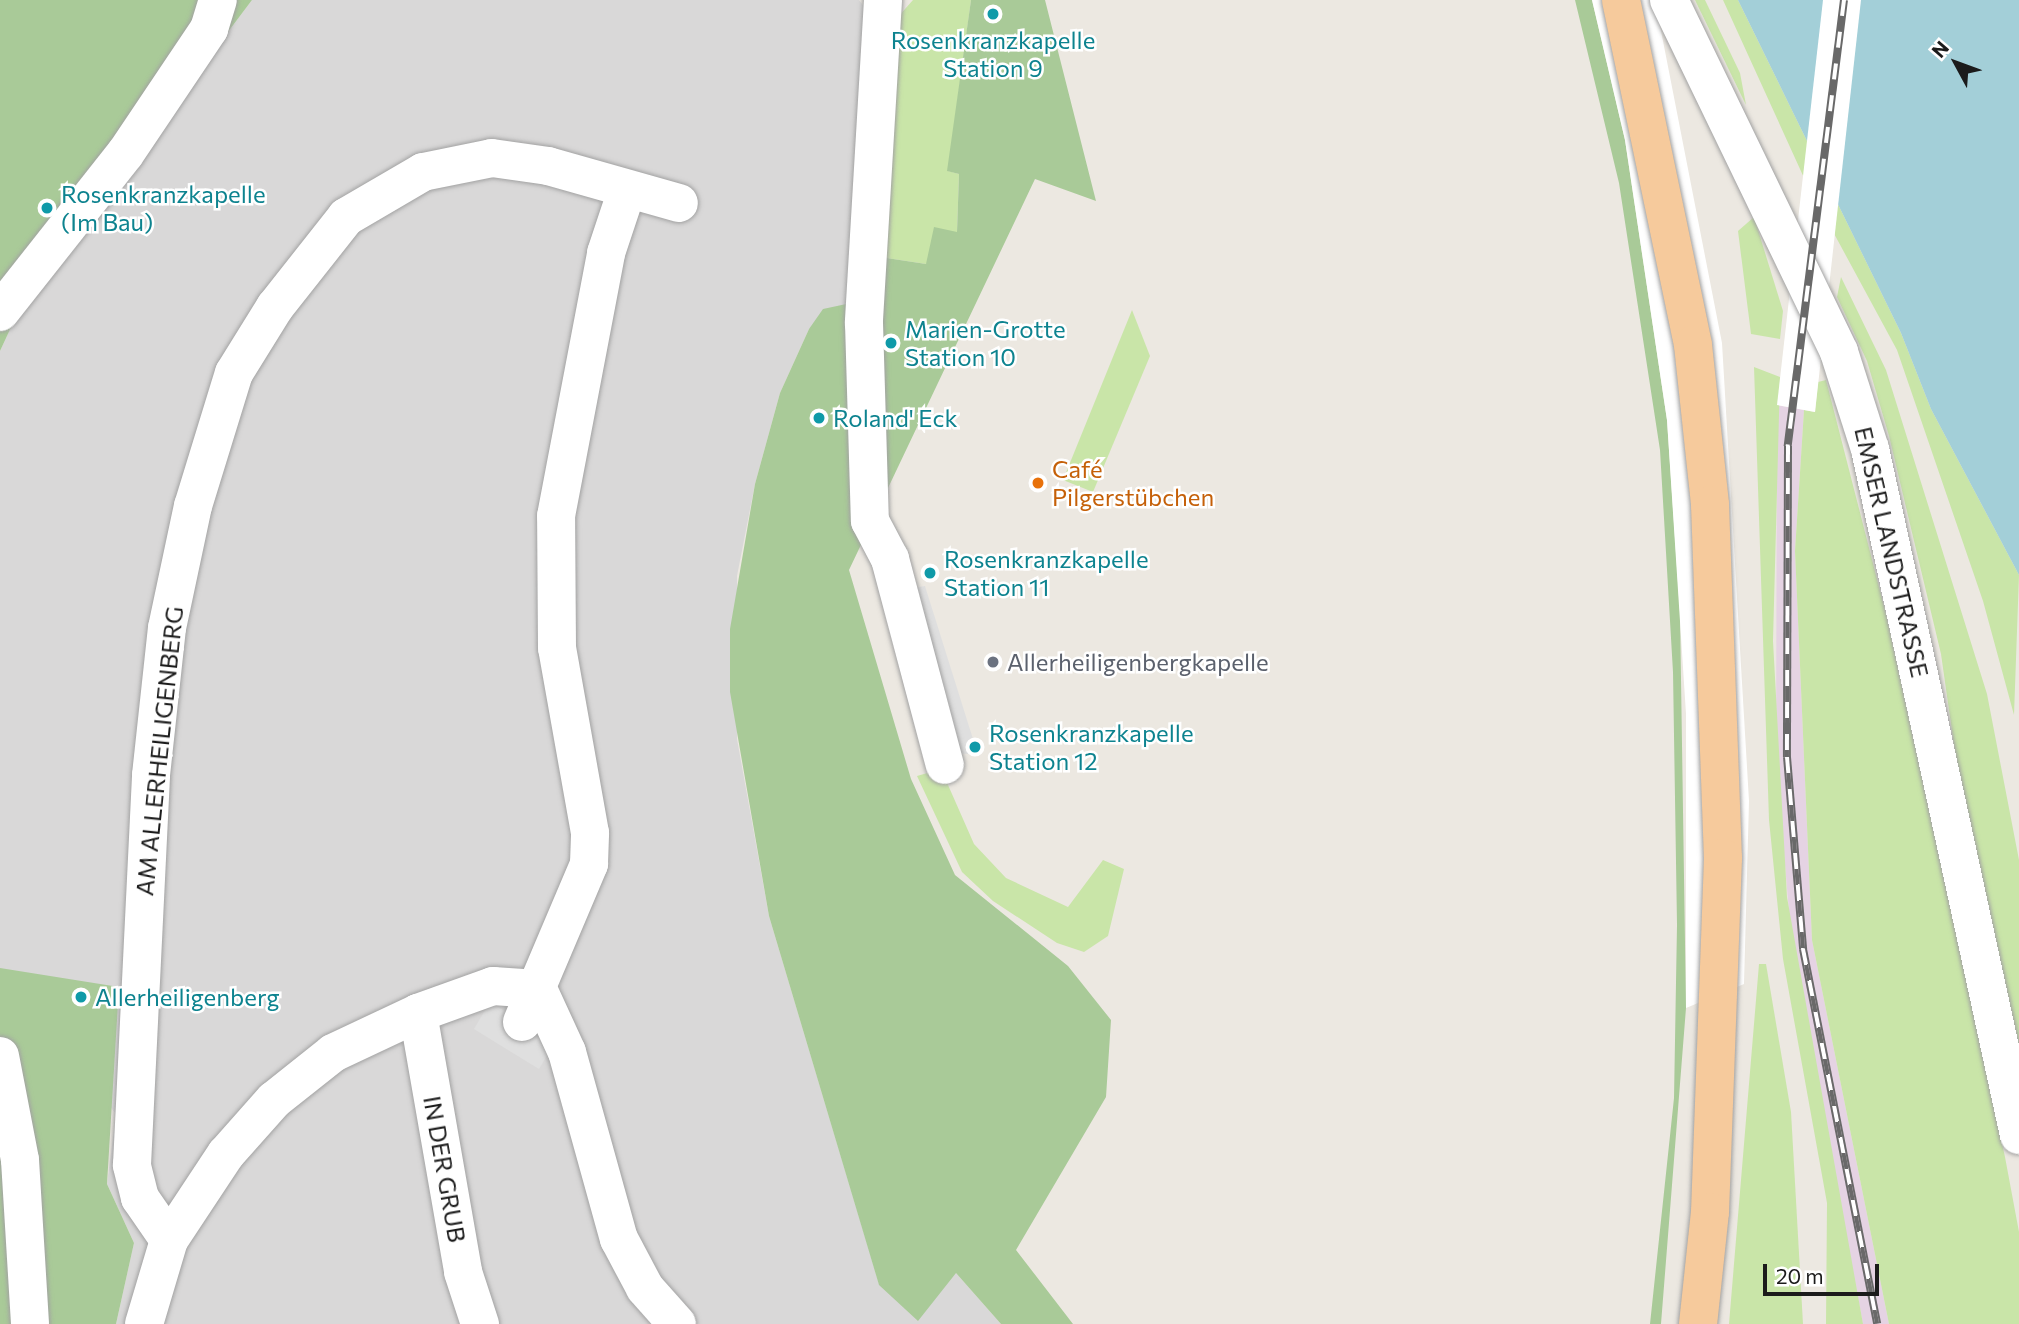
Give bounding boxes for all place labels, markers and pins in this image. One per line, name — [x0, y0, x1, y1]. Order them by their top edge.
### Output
marker: Rosenkranzkapelle Station 9 — [985, 6, 1001, 22]
place label: Rosenkranzkapelle Station 9 — [891, 26, 1095, 82]
place label: Rosenkranzkapelle (Im Bau) — [61, 180, 266, 236]
marker: Rosenkranzkapelle (Im Bau) — [39, 200, 55, 216]
place label: Marien-Grotte Station 10 — [905, 315, 1066, 371]
marker: Marien-Grotte Station 10 — [883, 335, 899, 351]
place label: Roland' Eck — [833, 404, 957, 432]
marker: Roland' Eck — [811, 410, 827, 426]
place label: Café Pilgerstübchen — [1052, 455, 1214, 511]
marker: Café Pilgerstübchen — [1030, 475, 1046, 491]
place label: Rosenkranzkapelle Station 11 — [944, 545, 1149, 601]
marker: Rosenkranzkapelle Station 11 — [922, 565, 938, 581]
place label: Allerheiligenbergkapelle — [1007, 648, 1269, 676]
marker: Allerheiligenbergkapelle — [985, 654, 1001, 670]
place label: Rosenkranzkapelle Station 12 — [989, 719, 1194, 775]
marker: Rosenkranzkapelle Station 12 — [967, 739, 983, 755]
place label: Allerheiligenberg — [95, 983, 279, 1011]
marker: Allerheiligenberg — [73, 989, 89, 1005]

